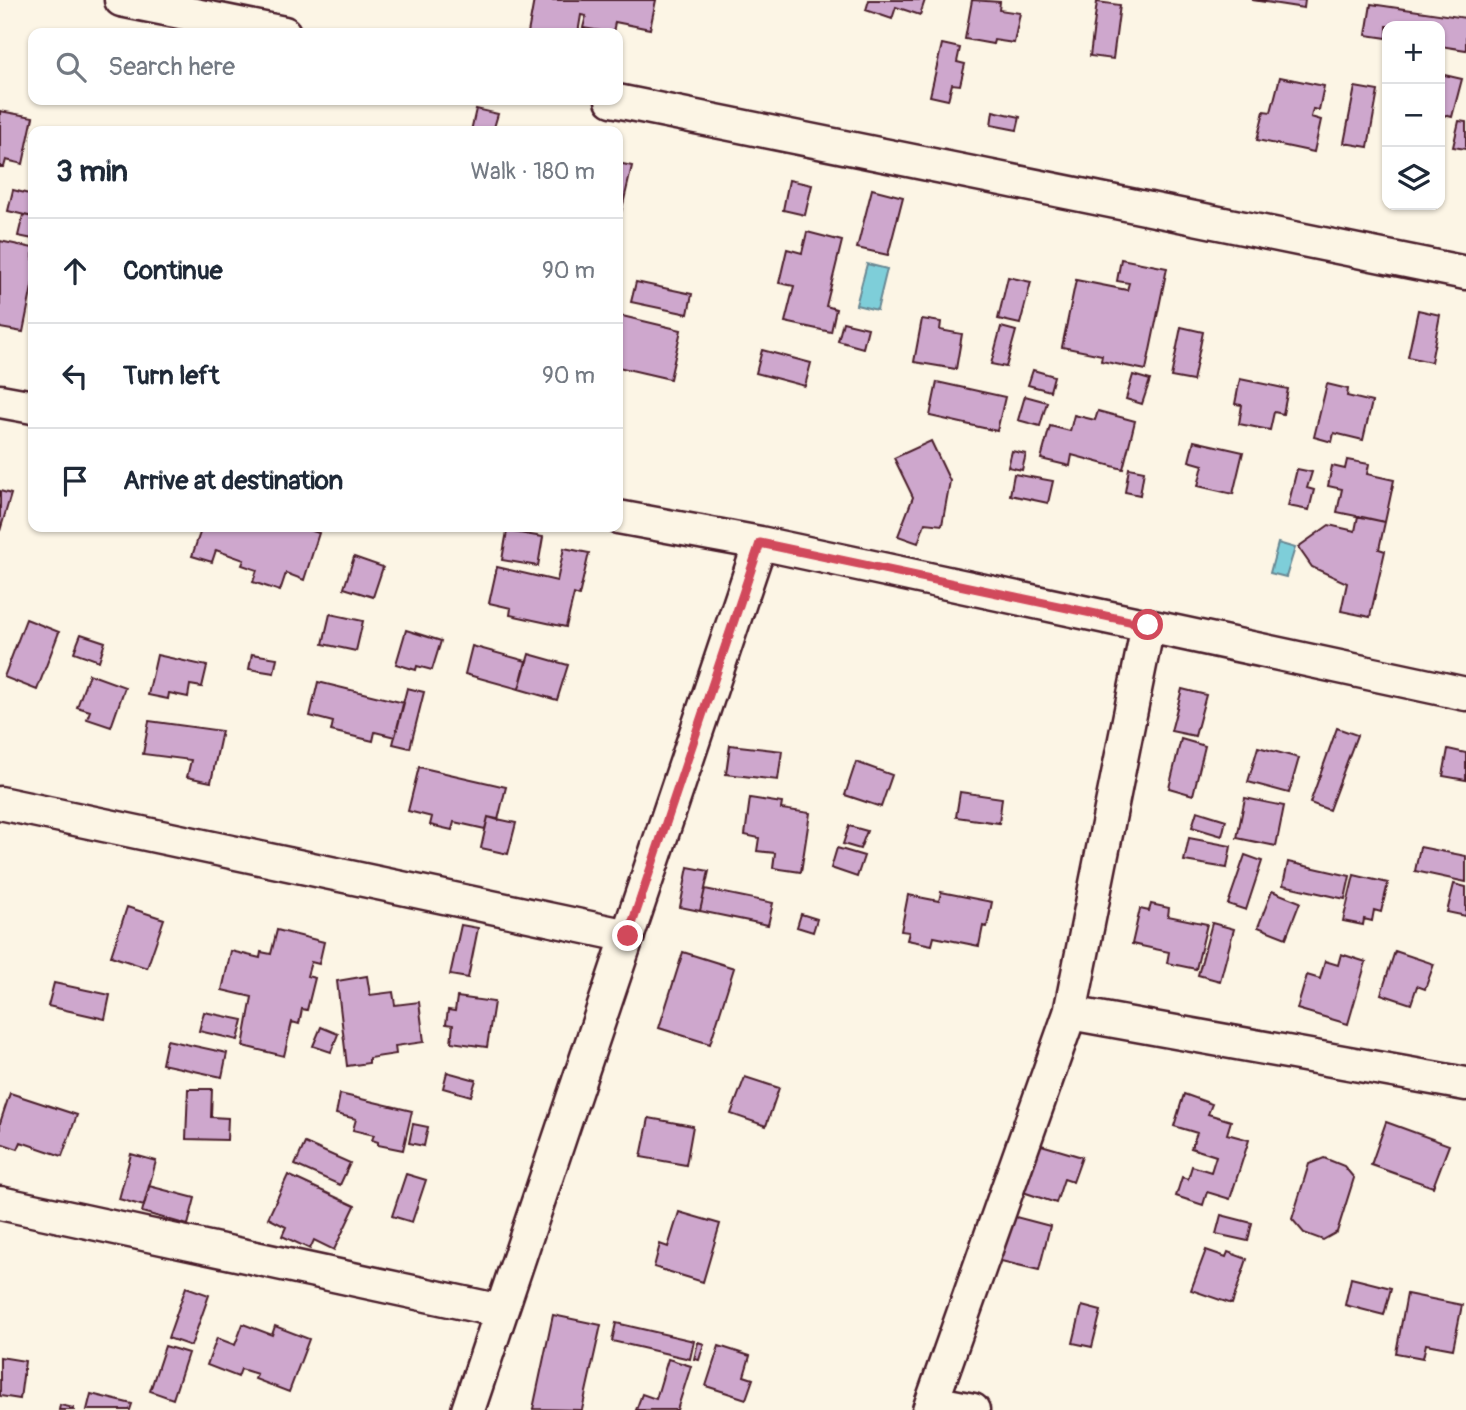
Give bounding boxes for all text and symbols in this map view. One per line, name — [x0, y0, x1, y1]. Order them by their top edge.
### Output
map controls — [1382, 21, 1445, 210]
button: + — [1382, 21, 1445, 84]
search box — [28, 28, 623, 105]
icon: search — [52, 48, 90, 86]
text: Search here — [108, 51, 235, 83]
button: − — [1382, 84, 1445, 147]
button: layers — [1382, 147, 1445, 210]
text: 3 min — [56, 153, 128, 190]
text: Walk · 180 m — [470, 157, 595, 186]
icon: ahead — [56, 252, 94, 290]
text: Continue — [123, 255, 223, 287]
text: 90 m — [542, 256, 595, 285]
icon: left — [56, 357, 94, 395]
text: Turn left — [123, 360, 219, 392]
text: 90 m — [542, 361, 595, 390]
icon: arrive — [56, 462, 94, 500]
text: Arrive at destination — [123, 465, 343, 497]
route start — [1132, 609, 1163, 640]
route end — [612, 920, 643, 951]

